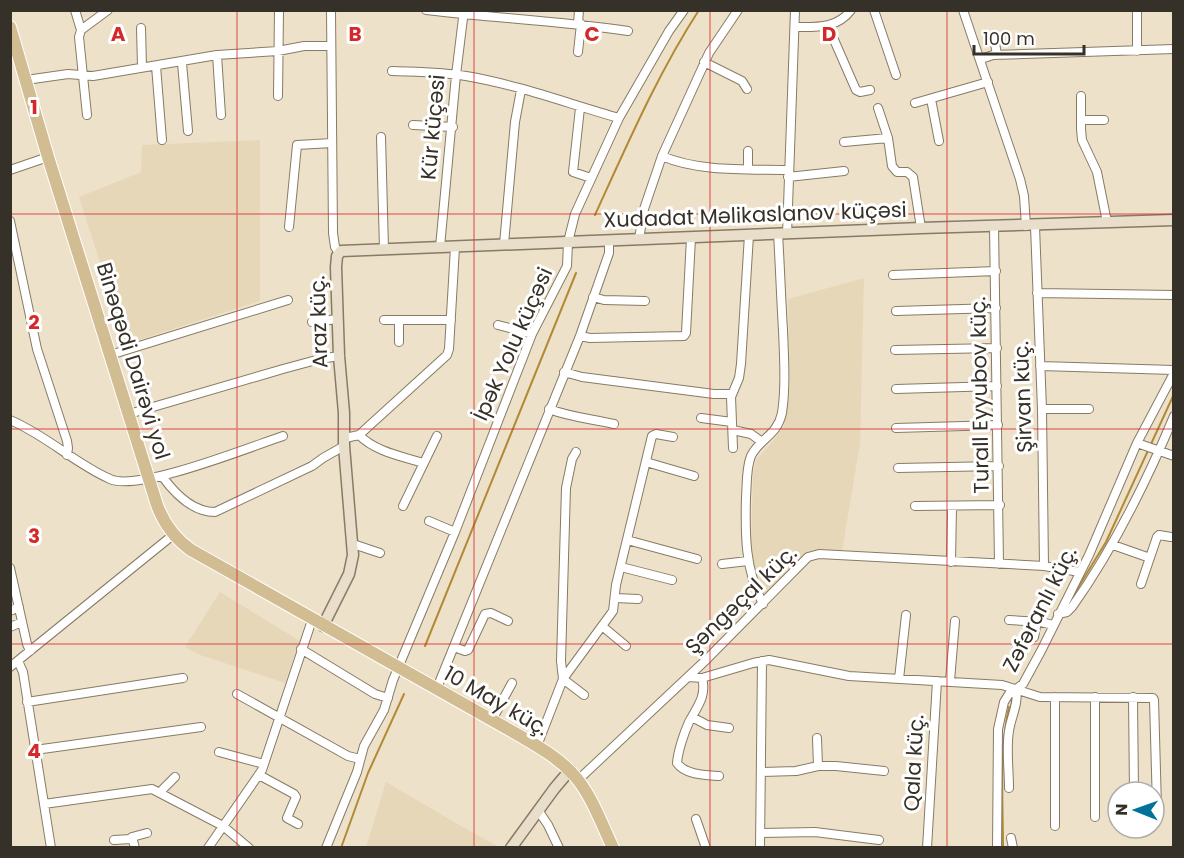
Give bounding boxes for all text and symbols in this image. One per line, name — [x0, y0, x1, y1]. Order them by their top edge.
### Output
scale bar — [974, 18, 1084, 56]
text: A — [111, 20, 126, 48]
text: B — [348, 20, 362, 48]
text: C — [584, 20, 600, 48]
text: D — [822, 20, 836, 48]
text: 100 m — [983, 26, 1035, 51]
street label: Kür küçəsi — [413, 73, 452, 181]
text: 1 — [30, 93, 38, 121]
street label: Xudadat Məlikaslanov küçəsi — [603, 195, 907, 234]
street label: Binəqədi Dairəvi yol — [90, 259, 177, 463]
street label: İpək Yolu küçəsi — [466, 263, 559, 425]
street label: Araz küç. — [302, 275, 335, 369]
street label: Turall Eyyubov küç. — [963, 296, 996, 494]
text: 2 — [28, 308, 40, 336]
street label: Şirvan küç. — [1006, 341, 1039, 453]
text: 3 — [28, 522, 40, 550]
street label: Şəngəçal küç. — [678, 539, 803, 660]
street label: Zəfəranlı küç. — [996, 541, 1084, 676]
street label: 10 May küç. — [438, 659, 554, 742]
street label: Qala küç. — [896, 714, 931, 812]
text: 4 — [27, 737, 41, 765]
north arrow — [1106, 780, 1166, 840]
text: N — [1110, 804, 1133, 816]

